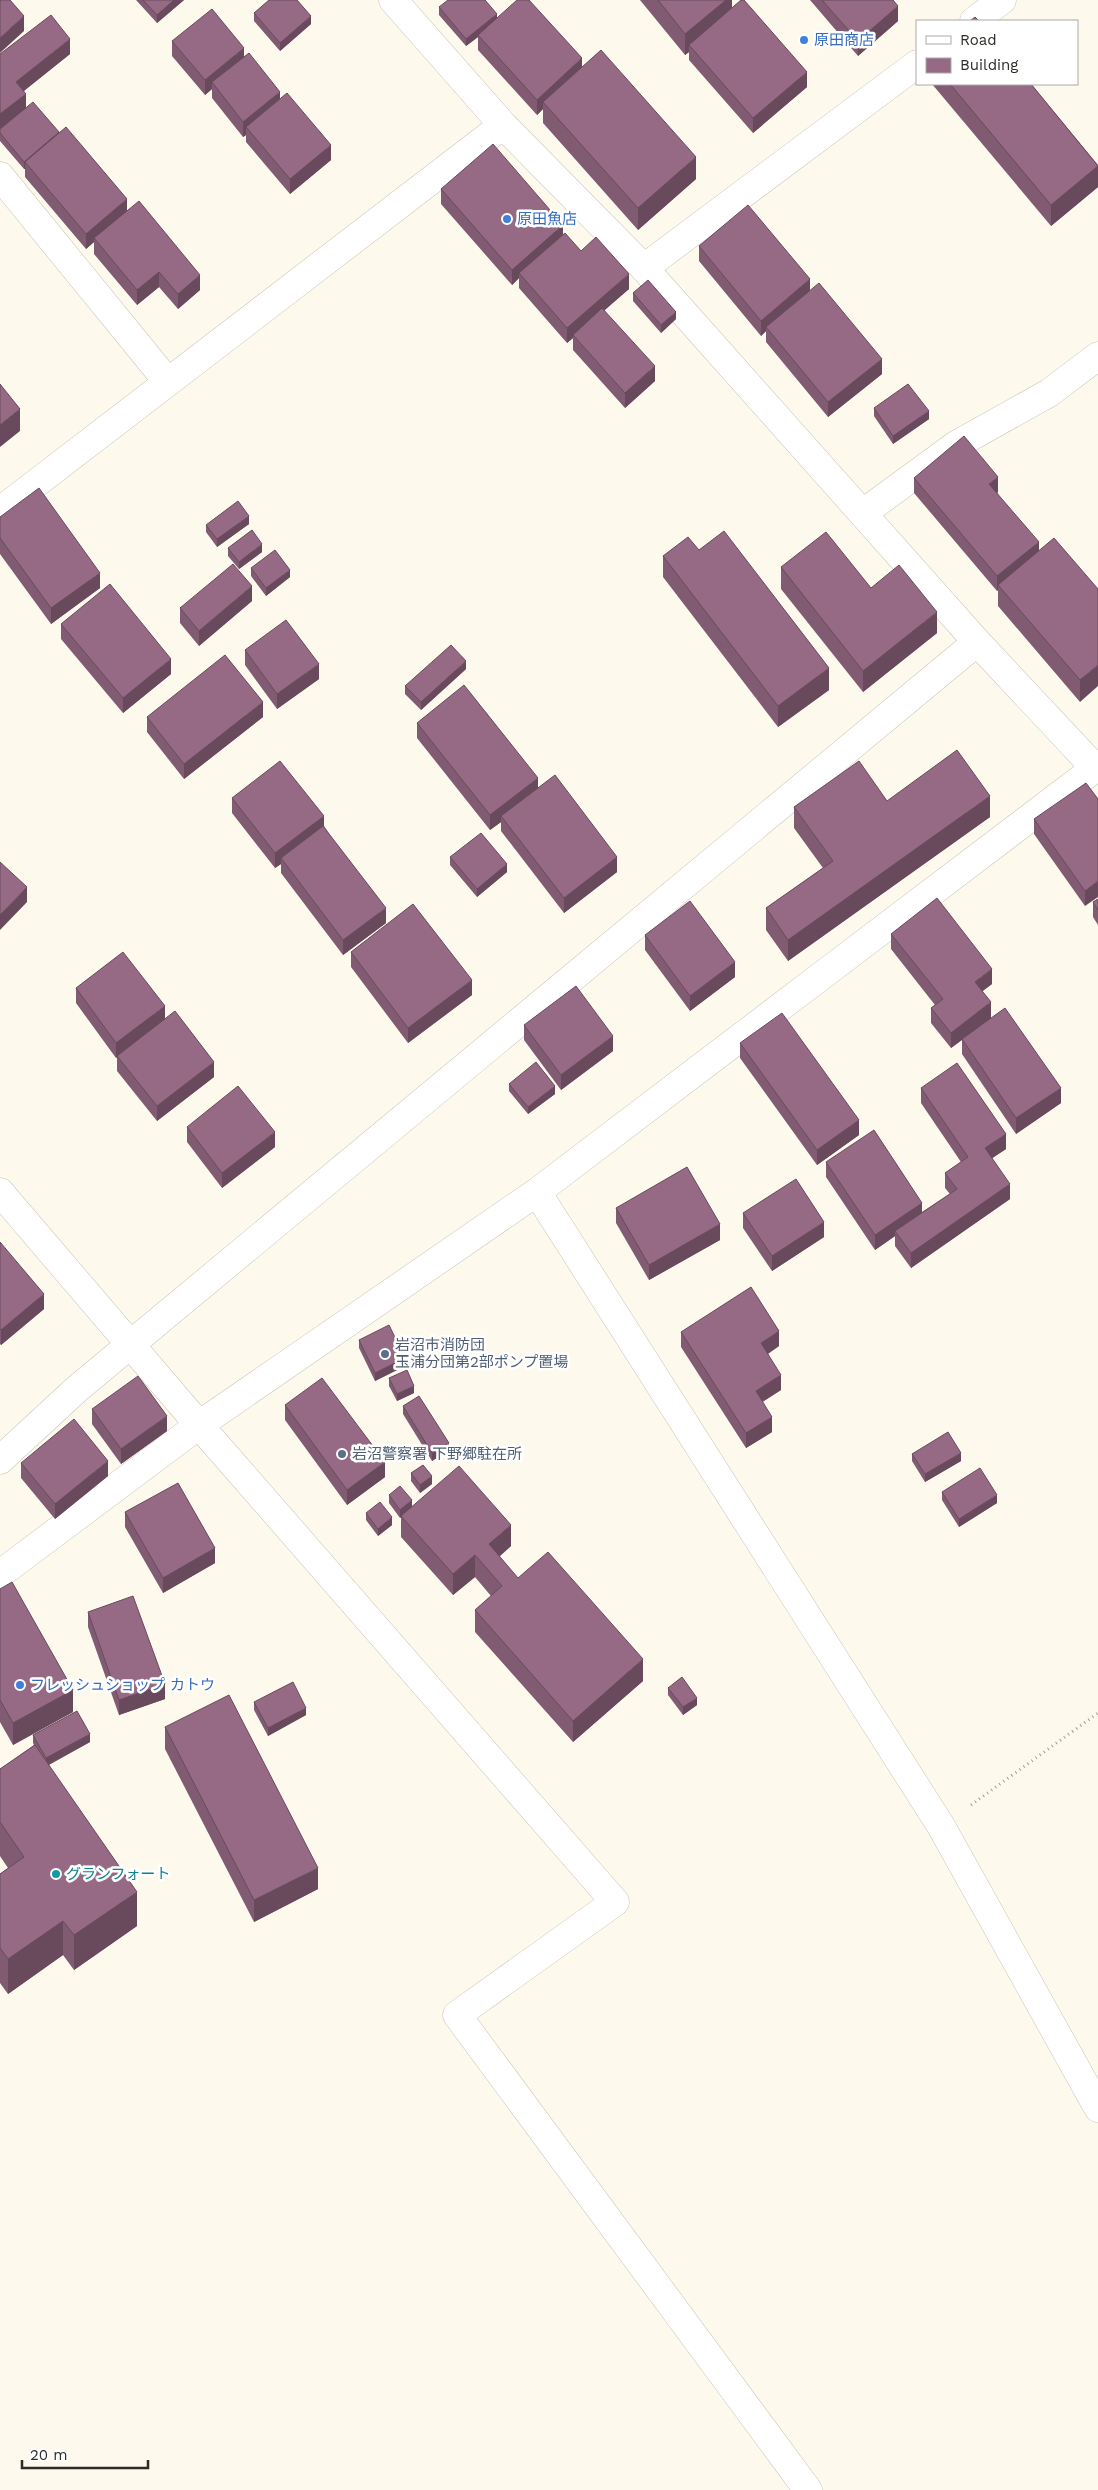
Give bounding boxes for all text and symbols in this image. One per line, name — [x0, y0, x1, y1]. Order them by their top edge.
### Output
legend — [916, 20, 1078, 85]
place label: 原田商店 — [814, 31, 874, 49]
text: Road — [960, 31, 997, 49]
marker: 原田商店 — [798, 34, 810, 46]
text: Building — [960, 56, 1018, 74]
place label: 原田魚店 — [517, 210, 577, 228]
marker: 原田魚店 — [501, 213, 513, 225]
place label: 岩沼市消防団 玉浦分団第2部ポンプ置場 — [395, 1336, 568, 1371]
marker: 岩沼市消防団 玉浦分団第2部ポンプ置場 — [379, 1348, 391, 1360]
place label: 岩沼警察署 下野郷駐在所 — [352, 1445, 522, 1463]
marker: 岩沼警察署 下野郷駐在所 — [336, 1448, 348, 1460]
place label: フレッシュショップ カトウ — [30, 1676, 215, 1694]
marker: フレッシュショップ カトウ — [14, 1679, 26, 1691]
place label: グランフォート — [66, 1865, 171, 1883]
marker: グランフォート — [50, 1868, 62, 1880]
scale bar — [22, 2438, 149, 2470]
text: 20 m — [30, 2446, 68, 2464]

